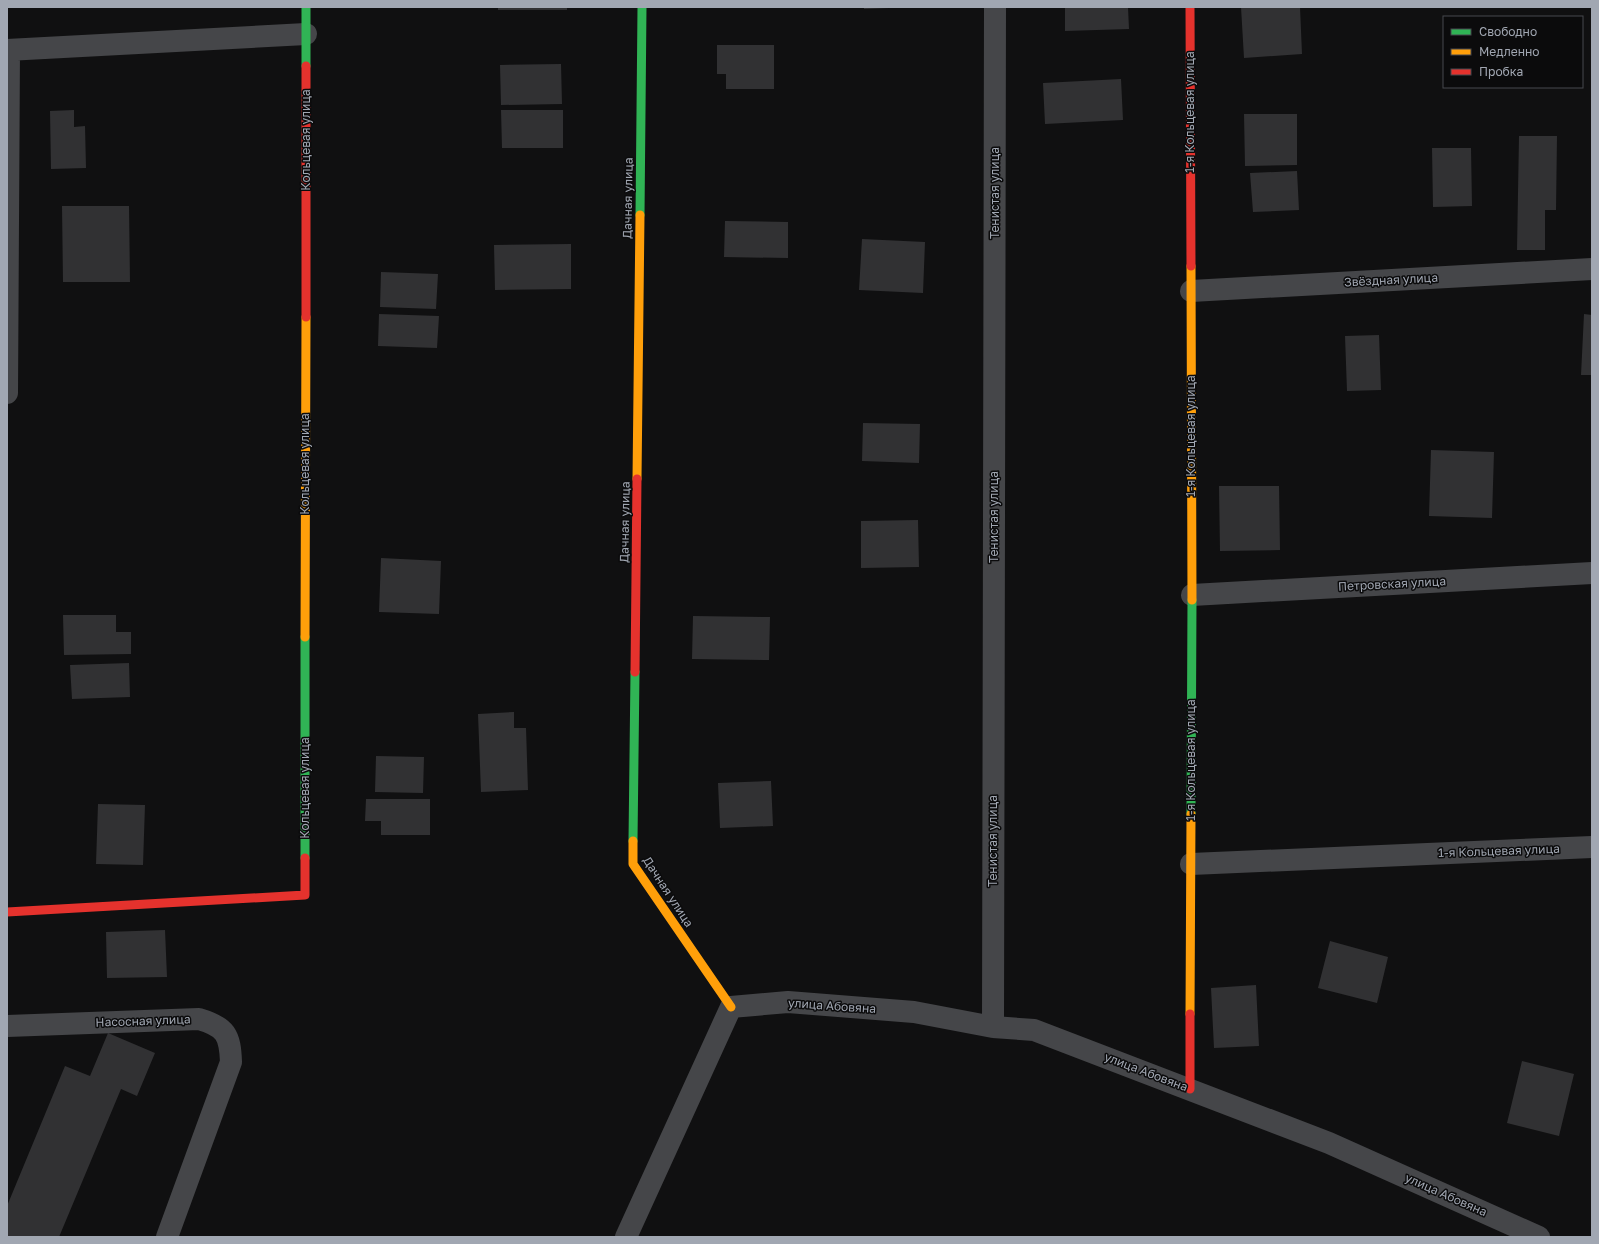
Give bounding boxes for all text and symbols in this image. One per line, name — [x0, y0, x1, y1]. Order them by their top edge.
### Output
legend — [1443, 16, 1583, 88]
text: Свободно — [1479, 24, 1537, 39]
text: Медленно — [1479, 44, 1539, 59]
street label: 1-я Кольцевая улица — [1182, 51, 1197, 173]
text: Пробка — [1479, 64, 1523, 79]
street label: Кольцевая улица — [298, 89, 313, 191]
street label: Тенистая улица — [987, 147, 1002, 239]
street label: Дачная улица — [619, 157, 636, 239]
street label: Звёздная улица — [1344, 270, 1438, 289]
street label: 1-я Кольцевая улица — [1183, 375, 1198, 497]
street label: Кольцевая улица — [297, 413, 312, 515]
street label: Тенистая улица — [986, 471, 1001, 563]
street label: Дачная улица — [616, 481, 633, 563]
street label: Петровская улица — [1338, 573, 1446, 594]
street label: 1-я Кольцевая улица — [1183, 699, 1198, 821]
street label: Кольцевая улица — [297, 737, 312, 839]
street label: Тенистая улица — [985, 795, 1000, 887]
street label: 1-я Кольцевая улица — [1438, 841, 1560, 860]
street label: Дачная улица — [640, 854, 697, 930]
street label: улица Абовяна — [788, 995, 877, 1016]
street label: Насосная улица — [95, 1011, 191, 1030]
street label: улица Абовяна — [1102, 1049, 1190, 1094]
street label: улица Абовяна — [1403, 1170, 1490, 1219]

